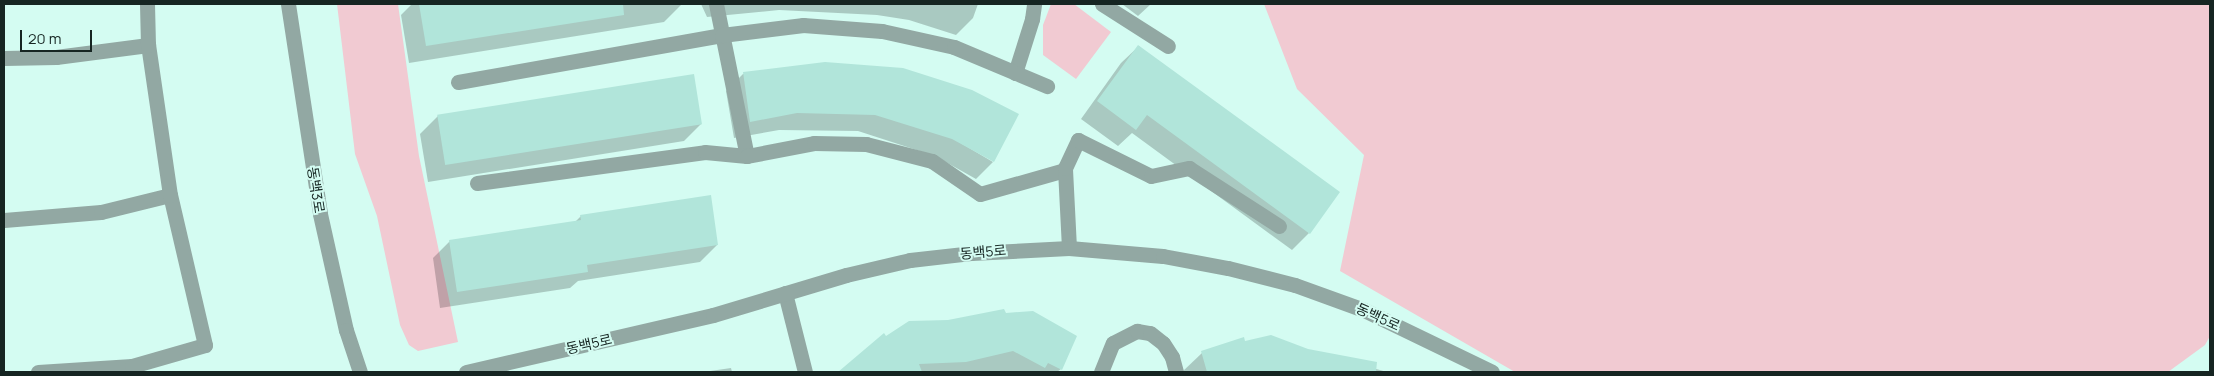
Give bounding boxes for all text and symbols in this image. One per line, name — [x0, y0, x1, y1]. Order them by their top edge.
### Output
scale bar — [22, 20, 95, 52]
text: 20 m — [28, 28, 61, 49]
street label: 동백3로 — [304, 166, 328, 214]
street label: 동백5로 — [959, 242, 1007, 262]
street label: 동백5로 — [1353, 300, 1403, 334]
street label: 동백5로 — [564, 331, 614, 357]

